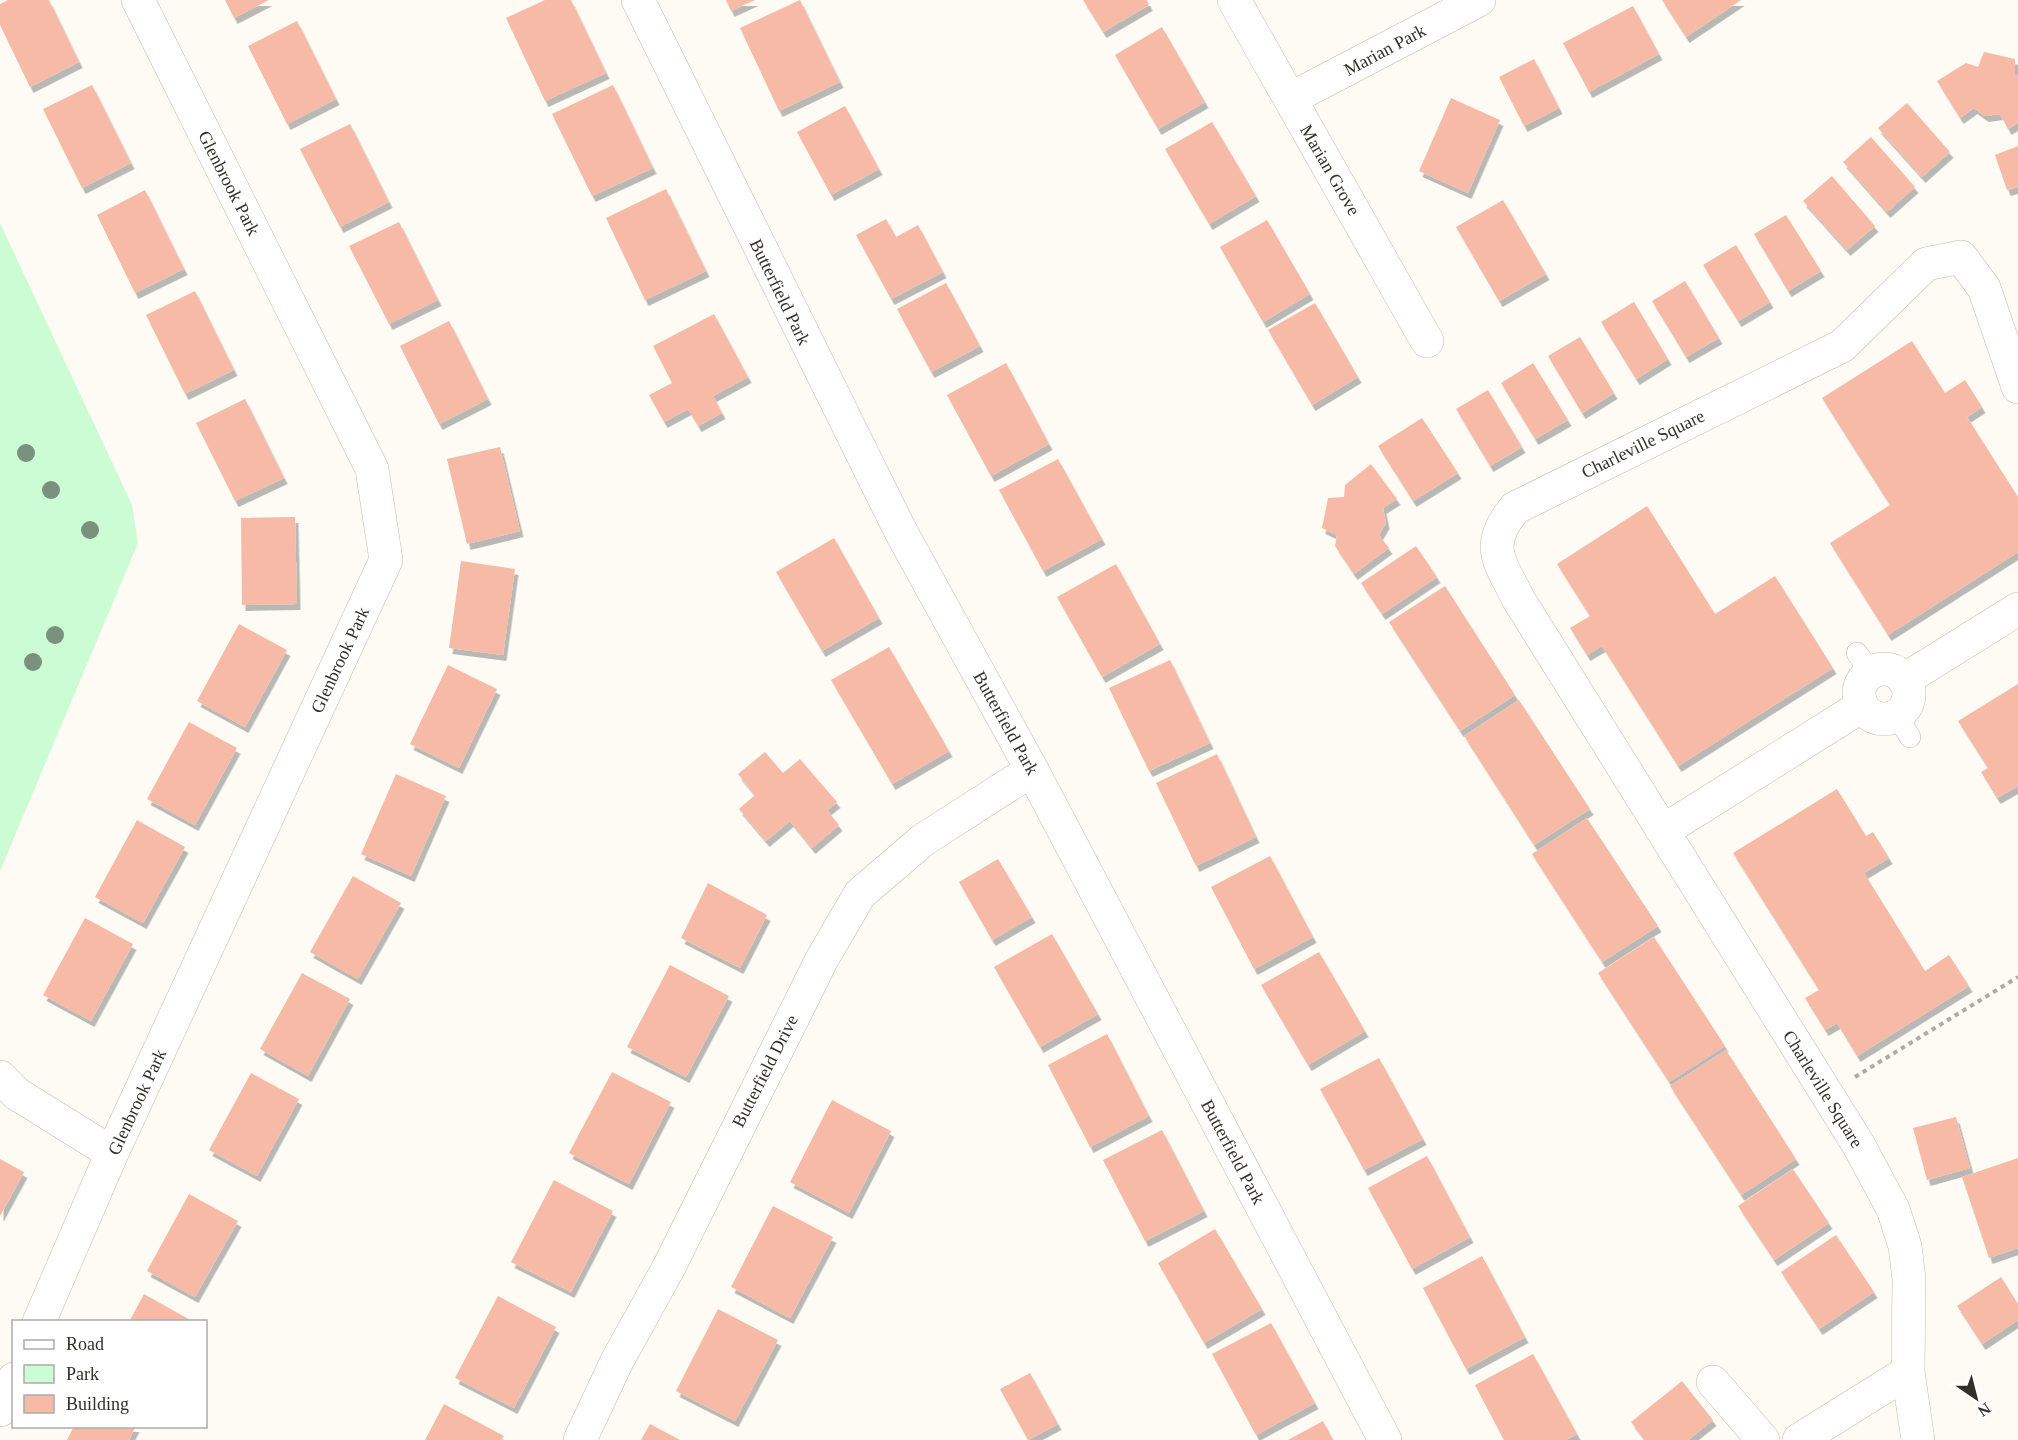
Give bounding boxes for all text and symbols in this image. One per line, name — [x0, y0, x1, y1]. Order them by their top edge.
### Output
street label: Marian Park — [1341, 20, 1429, 80]
street label: Marian Grove — [1296, 121, 1364, 219]
street label: Glenbrook Park — [194, 127, 264, 239]
street label: Butterfield Park — [746, 236, 814, 348]
street label: Charleville Square — [1578, 406, 1708, 482]
street label: Glenbrook Park — [307, 604, 373, 716]
street label: Butterfield Park — [969, 668, 1043, 778]
street label: Butterfield Drive — [728, 1011, 802, 1131]
street label: Charleville Square — [1779, 1027, 1867, 1151]
street label: Glenbrook Park — [104, 1046, 170, 1158]
street label: Butterfield Park — [1197, 1096, 1269, 1208]
legend — [12, 1320, 207, 1428]
text: Road — [66, 1334, 104, 1354]
text: Park — [66, 1364, 99, 1384]
north arrow — [1946, 1368, 2006, 1428]
text: Building — [66, 1394, 129, 1414]
text: N — [1974, 1400, 1994, 1420]

